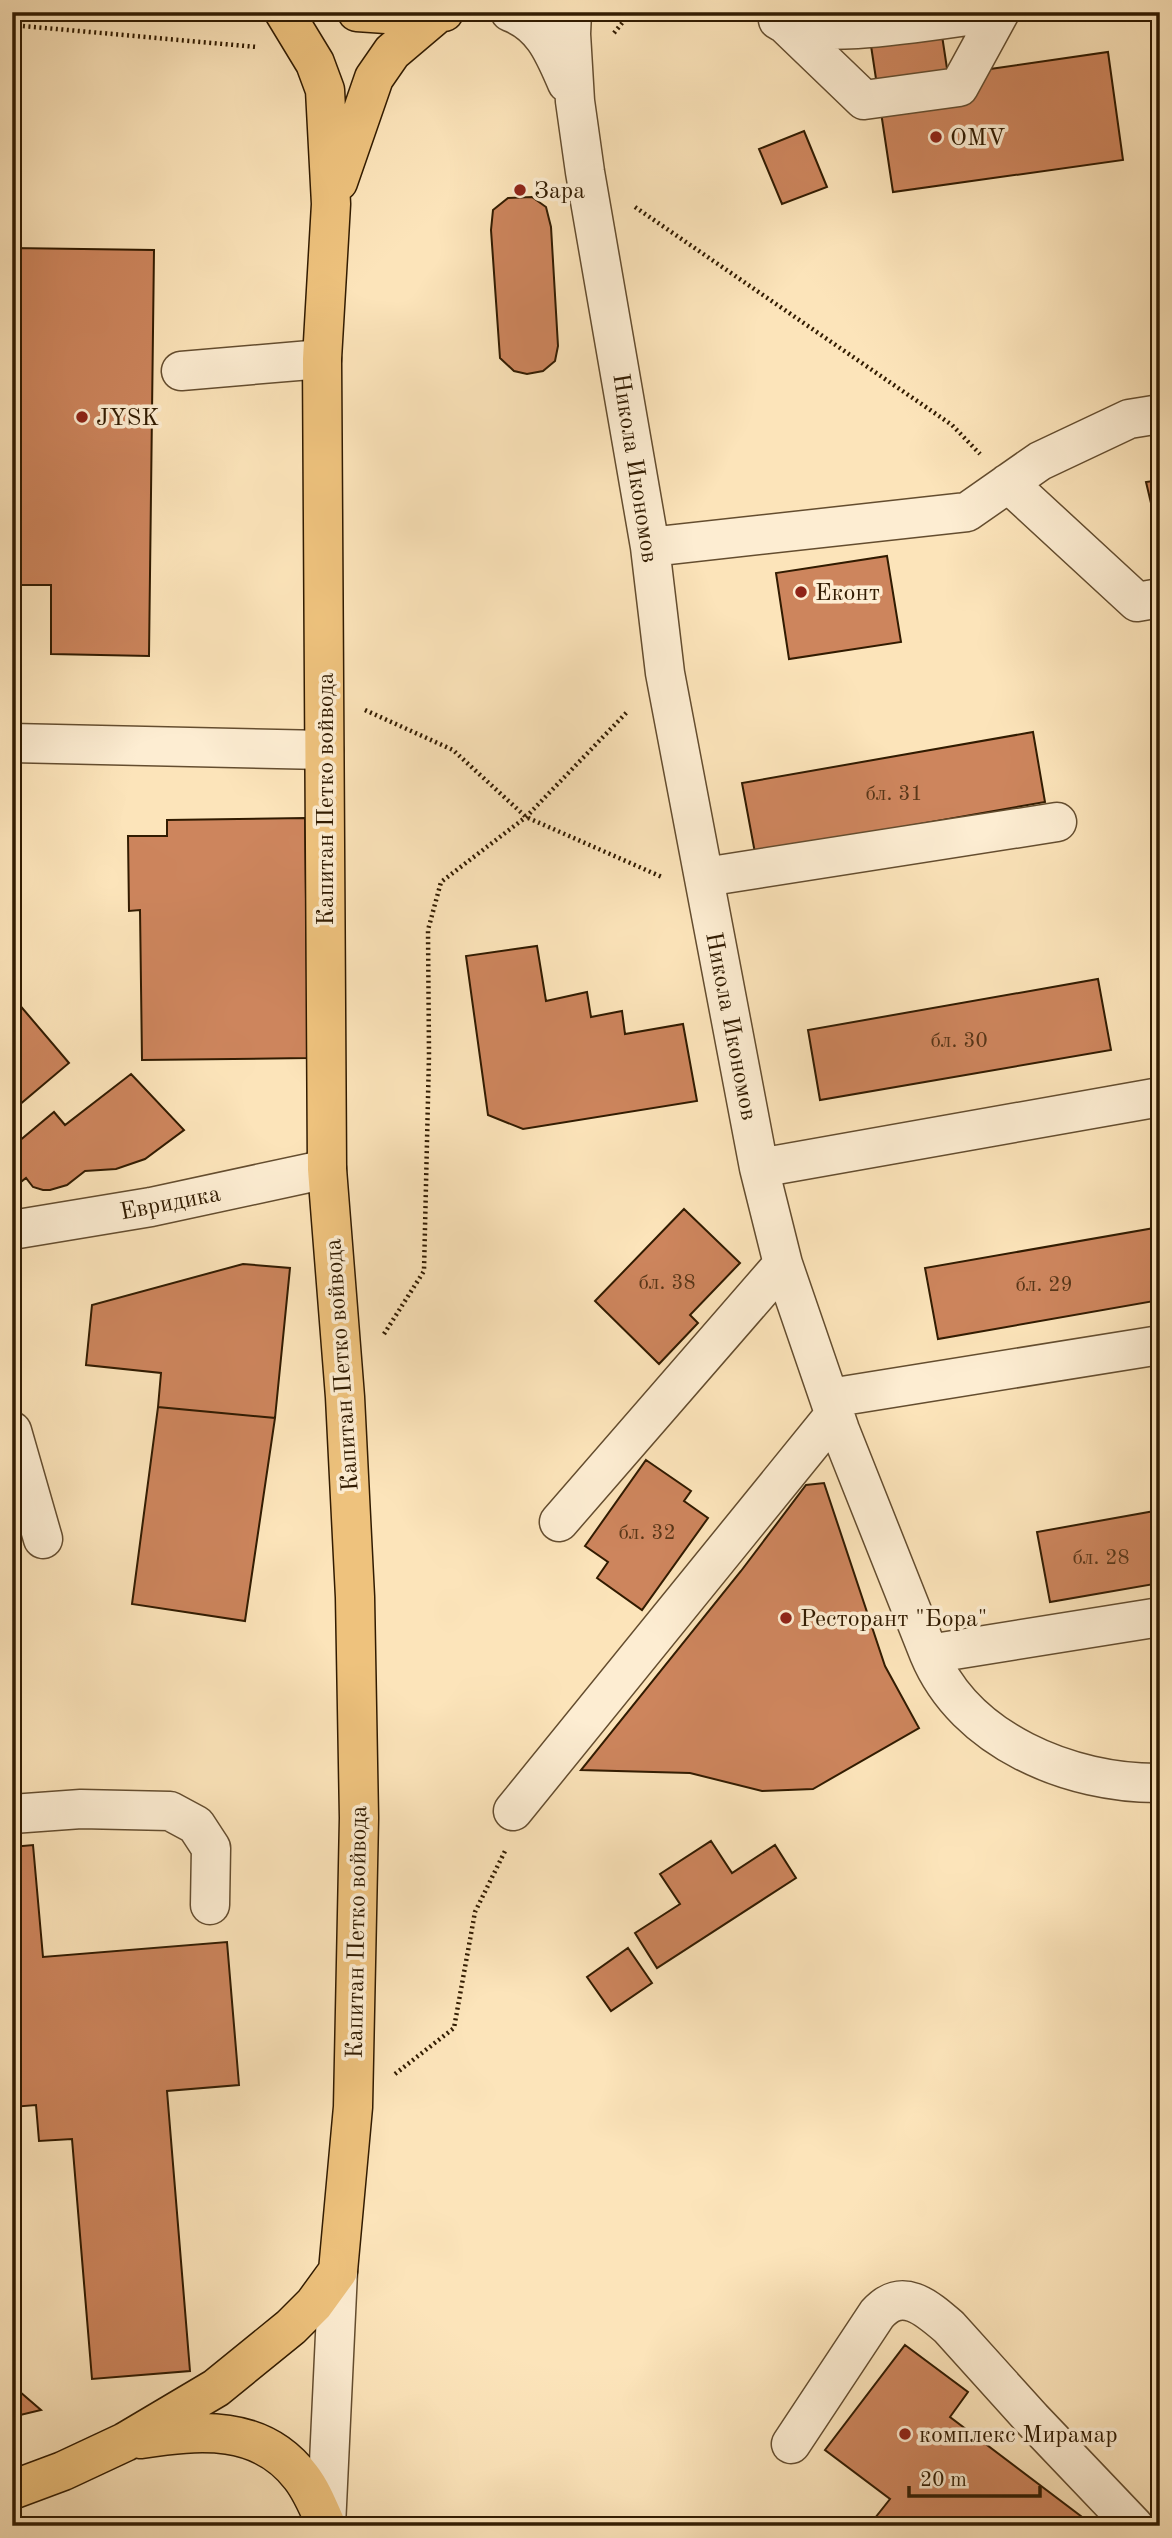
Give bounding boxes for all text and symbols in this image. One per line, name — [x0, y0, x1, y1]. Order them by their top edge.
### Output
place label: OMV — [950, 127, 1005, 151]
marker: OMV — [928, 129, 944, 145]
place label: Зара — [534, 180, 585, 204]
marker: Зара — [512, 182, 528, 198]
street label: Никола Икономов — [607, 372, 661, 565]
place label: JYSK — [96, 407, 159, 431]
marker: JYSK — [74, 409, 90, 425]
place label: Еконт — [815, 582, 880, 606]
marker: Еконт — [793, 584, 809, 600]
street label: Капитан Петко войвода — [315, 672, 339, 926]
house number: бл. 31 — [865, 784, 923, 805]
street label: Никола Икономов — [700, 930, 760, 1123]
house number: бл. 30 — [930, 1031, 988, 1052]
street label: Евридика — [118, 1182, 223, 1225]
street label: Капитан Петко войвода — [322, 1238, 364, 1492]
house number: бл. 38 — [638, 1273, 696, 1294]
house number: бл. 29 — [1015, 1275, 1073, 1296]
house number: бл. 32 — [618, 1523, 676, 1544]
house number: бл. 28 — [1072, 1548, 1130, 1569]
place label: Ресторант "Бора" — [800, 1608, 987, 1632]
marker: Ресторант "Бора" — [778, 1610, 794, 1626]
street label: Капитан Петко войвода — [344, 1805, 372, 2059]
place label: комплекс Мирамар — [919, 2424, 1118, 2448]
marker: комплекс Мирамар — [897, 2426, 913, 2442]
scale bar — [909, 2454, 1041, 2498]
text: 20 m — [920, 2470, 967, 2491]

